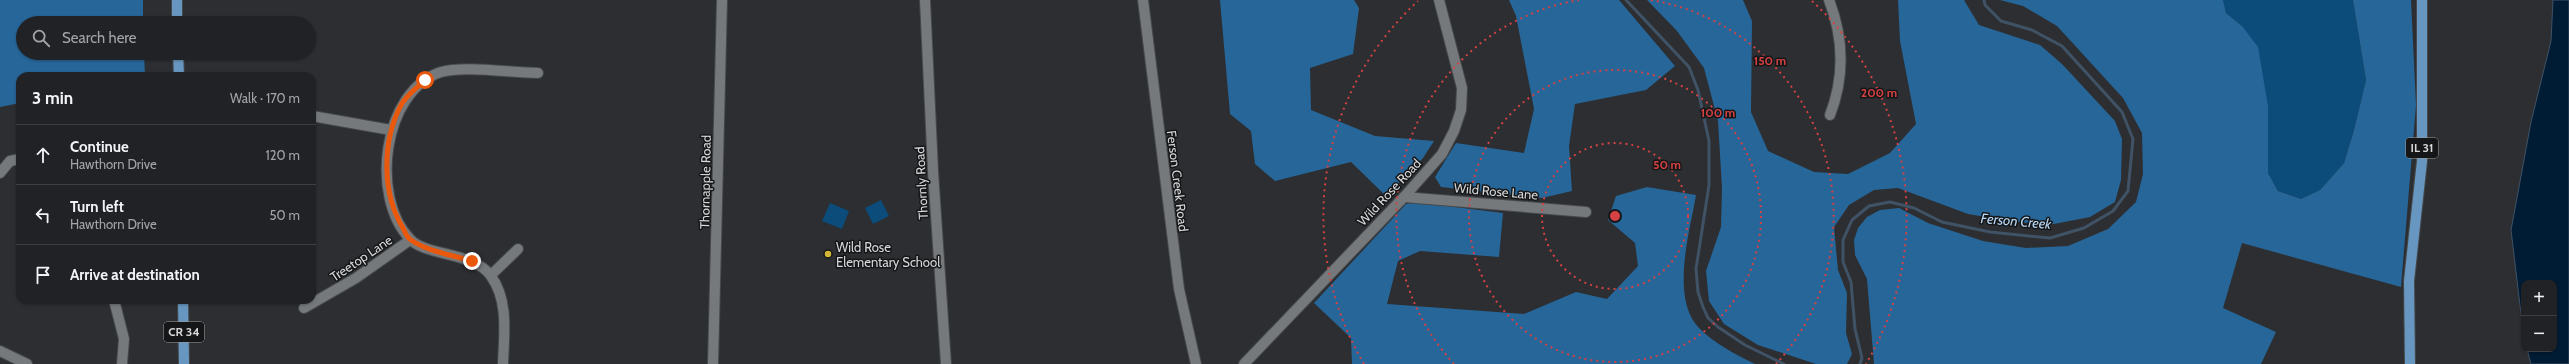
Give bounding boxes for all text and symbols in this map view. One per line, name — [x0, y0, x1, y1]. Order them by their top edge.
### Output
search box — [16, 16, 316, 60]
icon: search — [30, 27, 52, 49]
text: Search here — [62, 29, 137, 47]
text: 150 m — [1754, 53, 1786, 68]
route start — [416, 71, 434, 89]
text: 200 m — [1861, 85, 1897, 100]
text: 3 min — [32, 88, 73, 108]
text: Walk · 170 m — [230, 90, 300, 106]
text: 100 m — [1701, 105, 1735, 120]
street label: Ferson Creek Road — [1164, 129, 1192, 233]
street label: Thornapple Road — [696, 135, 714, 229]
text: Continue — [70, 138, 129, 156]
road number: IL 31 — [2406, 138, 2438, 158]
icon: ahead — [32, 144, 54, 166]
street label: Thornly Road — [911, 146, 931, 220]
text: 120 m — [266, 147, 300, 163]
street label: Wild Rose Road — [1354, 155, 1424, 229]
text: Hawthorn Drive — [70, 156, 157, 172]
text: 50 m — [1653, 157, 1681, 172]
street label: Wild Rose Lane — [1453, 179, 1539, 203]
text: Turn left — [70, 198, 124, 216]
icon: left — [32, 204, 54, 226]
text: 50 m — [270, 207, 300, 223]
centre of rings — [1608, 209, 1622, 223]
water label: Ferson Creek — [1980, 209, 2053, 233]
text: Hawthorn Drive — [70, 216, 157, 232]
street label: Treetop Lane — [327, 231, 395, 285]
place label: Wild Rose Elementary School — [836, 239, 940, 270]
marker: Wild Rose Elementary School — [823, 249, 833, 259]
route end — [463, 252, 481, 270]
icon: arrive — [32, 264, 54, 286]
text: Arrive at destination — [70, 266, 200, 284]
map controls — [2521, 280, 2557, 352]
button: + — [2521, 280, 2557, 316]
button: − — [2521, 316, 2557, 352]
road number: CR 34 — [164, 322, 204, 342]

